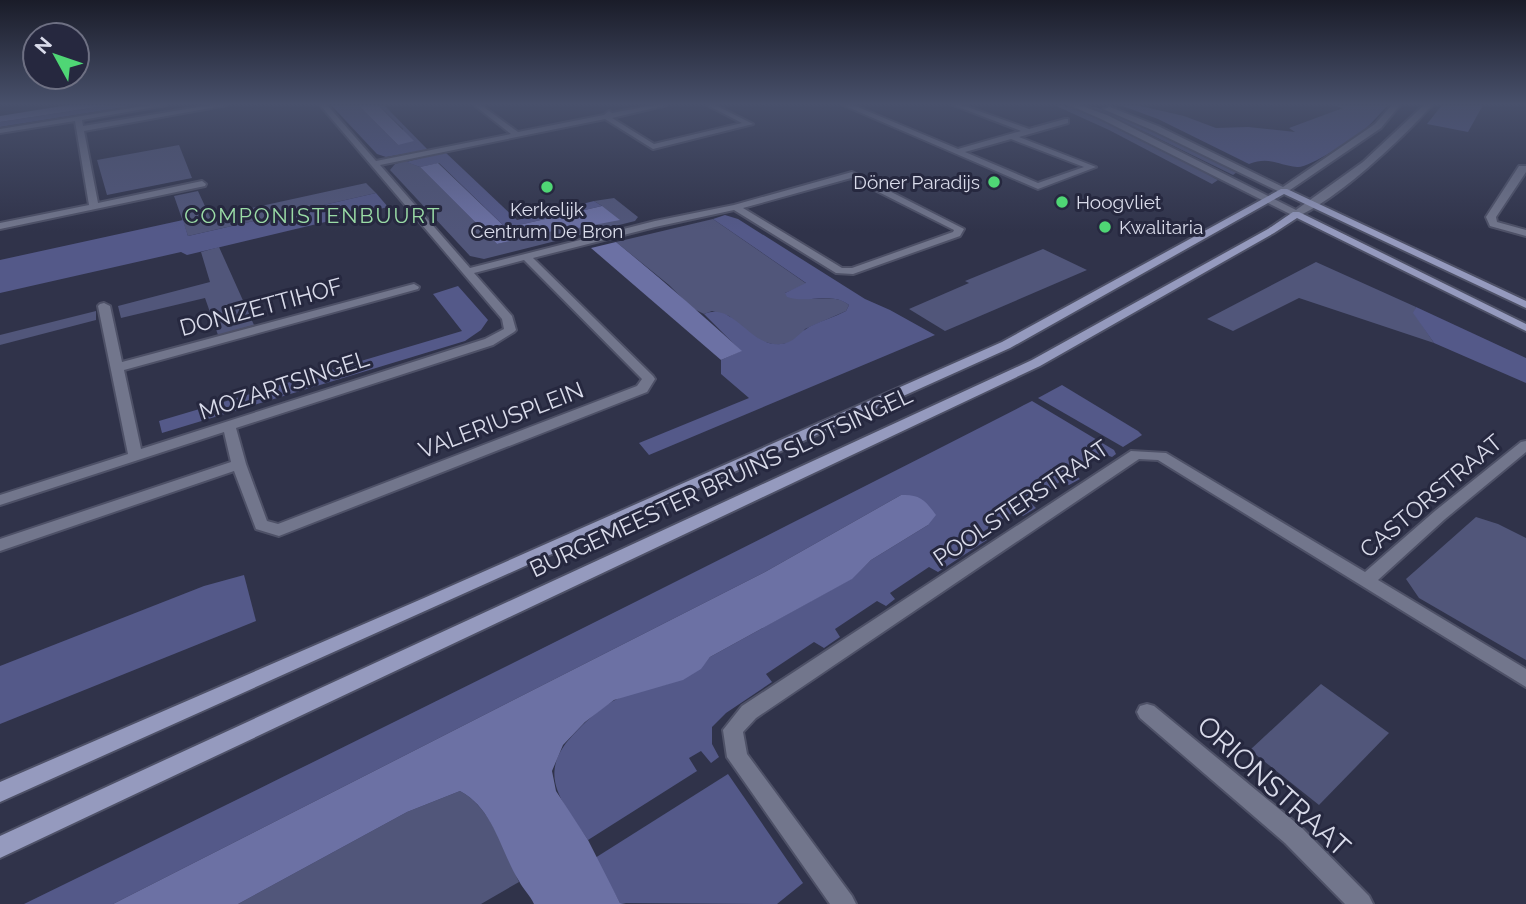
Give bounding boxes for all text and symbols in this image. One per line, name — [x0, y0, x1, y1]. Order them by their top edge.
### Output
north arrow — [21, 21, 91, 91]
text: N — [30, 32, 56, 58]
place label: Döner Paradijs — [853, 171, 980, 193]
marker: Döner Paradijs — [986, 174, 1002, 190]
marker: Kerkelijk Centrum De Bron — [539, 179, 555, 195]
place label: Hoogvliet — [1076, 191, 1162, 213]
marker: Hoogvliet — [1054, 194, 1070, 210]
place label: Kerkelijk Centrum De Bron — [471, 198, 623, 242]
district label: COMPONISTENBUURT — [184, 203, 442, 228]
place label: Kwalitaria — [1119, 216, 1203, 238]
marker: Kwalitaria — [1097, 219, 1113, 235]
street label: DONIZETTIHOF — [177, 272, 345, 341]
street label: MOZARTSINGEL — [195, 344, 373, 425]
street label: VALERIUSPLEIN — [415, 376, 587, 463]
street label: BURGEMEESTER BRUINS SLOTSINGEL — [525, 381, 917, 582]
street label: CASTORSTRAAT — [1354, 428, 1507, 563]
street label: POOLSTERSTRAAT — [928, 434, 1114, 571]
street label: ORIONSTRAAT — [1190, 709, 1357, 864]

